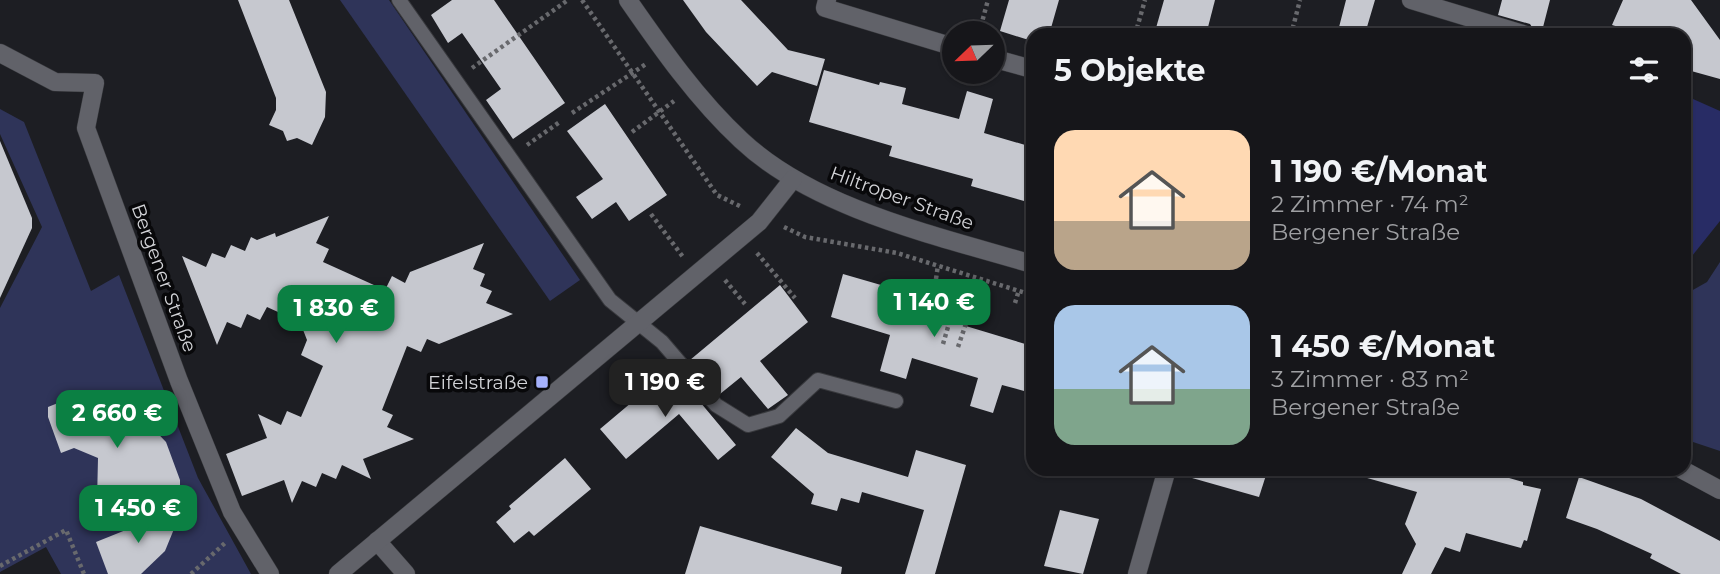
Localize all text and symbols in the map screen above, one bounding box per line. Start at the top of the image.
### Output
north arrow [942,21,1004,84]
map controls [942,21,1005,84]
icon: filters [1625,51,1663,89]
text: 5 Objekte [1054,52,1205,89]
text: 1 190 €/Monat [1271,153,1488,190]
icon: home [1110,158,1194,242]
street label: Hiltroper Straße [827,161,977,235]
text: 2 Zimmer · 74 m² [1271,190,1469,218]
street label: Bergener Straße [126,201,202,355]
text: Bergener Straße [1271,218,1460,246]
pin: 1 140 € [869,280,999,339]
pin: 1 830 € [271,286,401,345]
text: 1 140 € [893,288,975,316]
text: 1 830 € [293,294,379,322]
text: 1 450 €/Monat [1271,328,1495,365]
icon: home [1110,333,1194,417]
pin: 1 190 € [600,360,730,419]
text: 3 Zimmer · 83 m² [1271,365,1469,393]
text: 1 190 € [625,368,705,396]
place label: Eifelstraße [428,371,528,394]
marker: Eifelstraße [534,374,550,390]
pin: 2 660 € [52,391,182,450]
text: Bergener Straße [1271,393,1460,421]
text: 2 660 € [72,399,162,427]
pin: 1 450 € [73,486,203,545]
text: 1 450 € [95,494,181,522]

